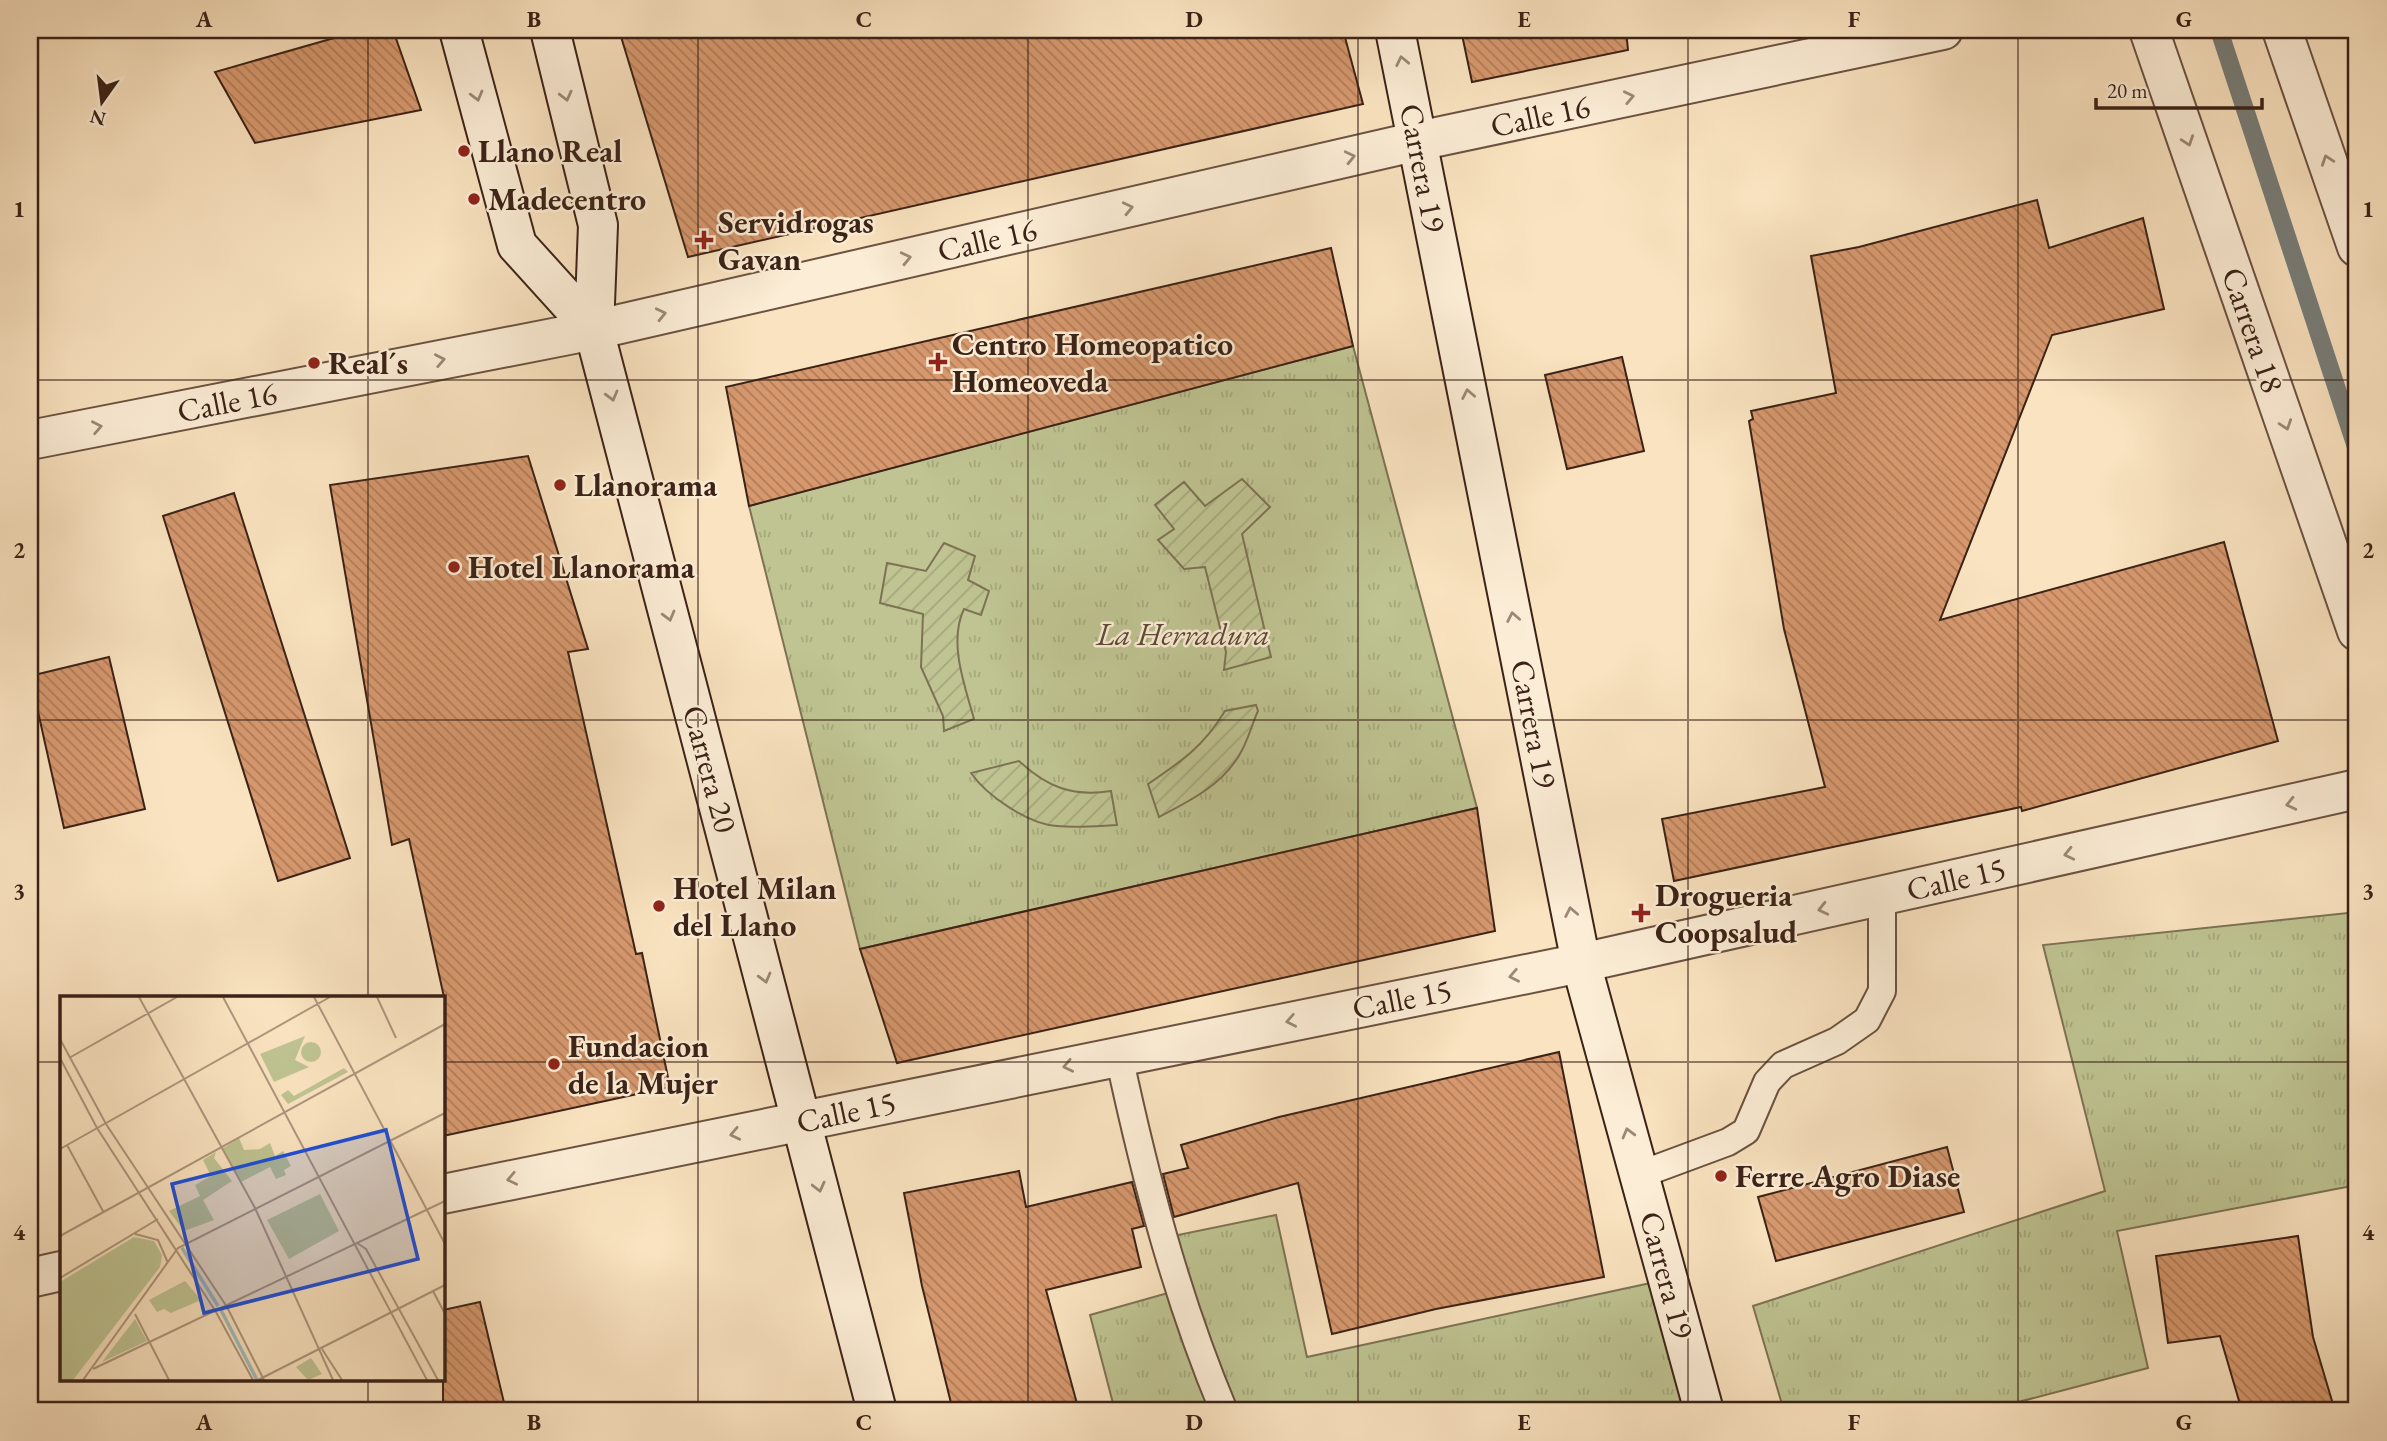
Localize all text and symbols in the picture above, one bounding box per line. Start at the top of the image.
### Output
text: A [195,4,213,34]
text: B [527,4,541,34]
text: C [856,4,872,34]
text: D [1185,4,1203,34]
text: E [1517,4,1531,34]
text: F [1848,4,1861,34]
text: G [2176,4,2192,34]
one-way arrow [1395,56,1410,68]
north arrow [66,66,136,136]
scale bar [2096,66,2263,110]
text: 20 m [2107,77,2148,104]
street label: Calle 16 [1487,85,1593,147]
one-way arrow [469,89,483,101]
one-way arrow [558,90,572,102]
one-way arrow [1623,91,1635,106]
street label: Carrera 19 [1390,100,1456,236]
text: N [87,104,108,132]
place label: Llano Real [478,130,622,172]
one-way arrow [2180,134,2194,146]
marker: Llano Real [456,143,472,159]
one-way arrow [1344,151,1356,165]
one-way arrow [2321,154,2335,166]
place label: Madecentro [488,178,646,220]
marker: Madecentro [466,191,482,207]
text: 1 [13,194,25,224]
text: 1 [2362,194,2374,224]
place label: Servidrogas Gavan [718,201,874,280]
one-way arrow [1122,201,1134,216]
street label: Calle 16 [933,208,1041,272]
marker: Servidrogas Gavan [696,232,712,248]
one-way arrow [900,252,912,266]
street label: Carrera 18 [2212,262,2294,398]
one-way arrow [655,308,667,323]
place label: Centro Homeopatico Homeoveda [952,323,1233,402]
place label: Real´s [328,342,408,384]
one-way arrow [434,354,446,369]
marker: Centro Homeopatico Homeoveda [930,354,946,370]
marker: Real´s [306,355,322,371]
street label: Calle 16 [174,372,280,432]
one-way arrow [1462,388,1477,400]
one-way arrow [603,389,618,401]
one-way arrow [2278,418,2292,431]
one-way arrow [91,421,103,436]
place label: Llanorama [574,464,718,506]
marker: Llanorama [552,477,568,493]
text: 2 [13,535,25,565]
text: 2 [2362,535,2374,565]
place label: Hotel Llanorama [468,546,696,588]
marker: Hotel Llanorama [446,559,462,575]
one-way arrow [661,609,676,621]
one-way arrow [1506,611,1521,623]
park label: La Herradura [1095,613,1270,655]
street label: Carrera 19 [1501,656,1567,792]
street label: Carrera 20 [673,701,747,837]
one-way arrow [2285,796,2297,811]
one-way arrow [2063,845,2075,860]
street label: Calle 15 [1902,847,2010,911]
place label: Hotel Milan del Llano [673,867,837,946]
place label: Drogueria Coopsalud [1655,874,1798,953]
text: 3 [13,876,25,906]
text: 3 [2362,876,2374,906]
marker: Hotel Milan del Llano [651,898,667,914]
one-way arrow [1817,900,1829,915]
marker: Drogueria Coopsalud [1633,905,1649,921]
one-way arrow [1565,906,1580,918]
one-way arrow [1508,968,1520,983]
street label: Calle 15 [1349,969,1455,1029]
one-way arrow [757,972,771,984]
inset map [60,996,444,1382]
one-way arrow [1285,1013,1297,1028]
place label: Fundacion de la Mujer [568,1025,719,1104]
marker: Fundacion de la Mujer [546,1056,562,1072]
one-way arrow [1062,1058,1074,1073]
street label: Calle 15 [793,1081,899,1143]
one-way arrow [729,1126,741,1141]
one-way arrow [1621,1127,1636,1139]
place label: Ferre Agro Diase [1735,1155,1960,1197]
marker: Ferre Agro Diase [1713,1168,1729,1184]
one-way arrow [506,1171,518,1186]
one-way arrow [811,1180,825,1192]
street label: Carrera 19 [1630,1207,1704,1343]
text: 4 [13,1217,26,1247]
text: 4 [2362,1217,2375,1247]
text: A [195,1407,213,1437]
text: B [527,1407,541,1437]
text: C [856,1407,872,1437]
text: D [1185,1407,1203,1437]
text: E [1517,1407,1531,1437]
text: F [1848,1407,1861,1437]
text: G [2176,1407,2192,1437]

